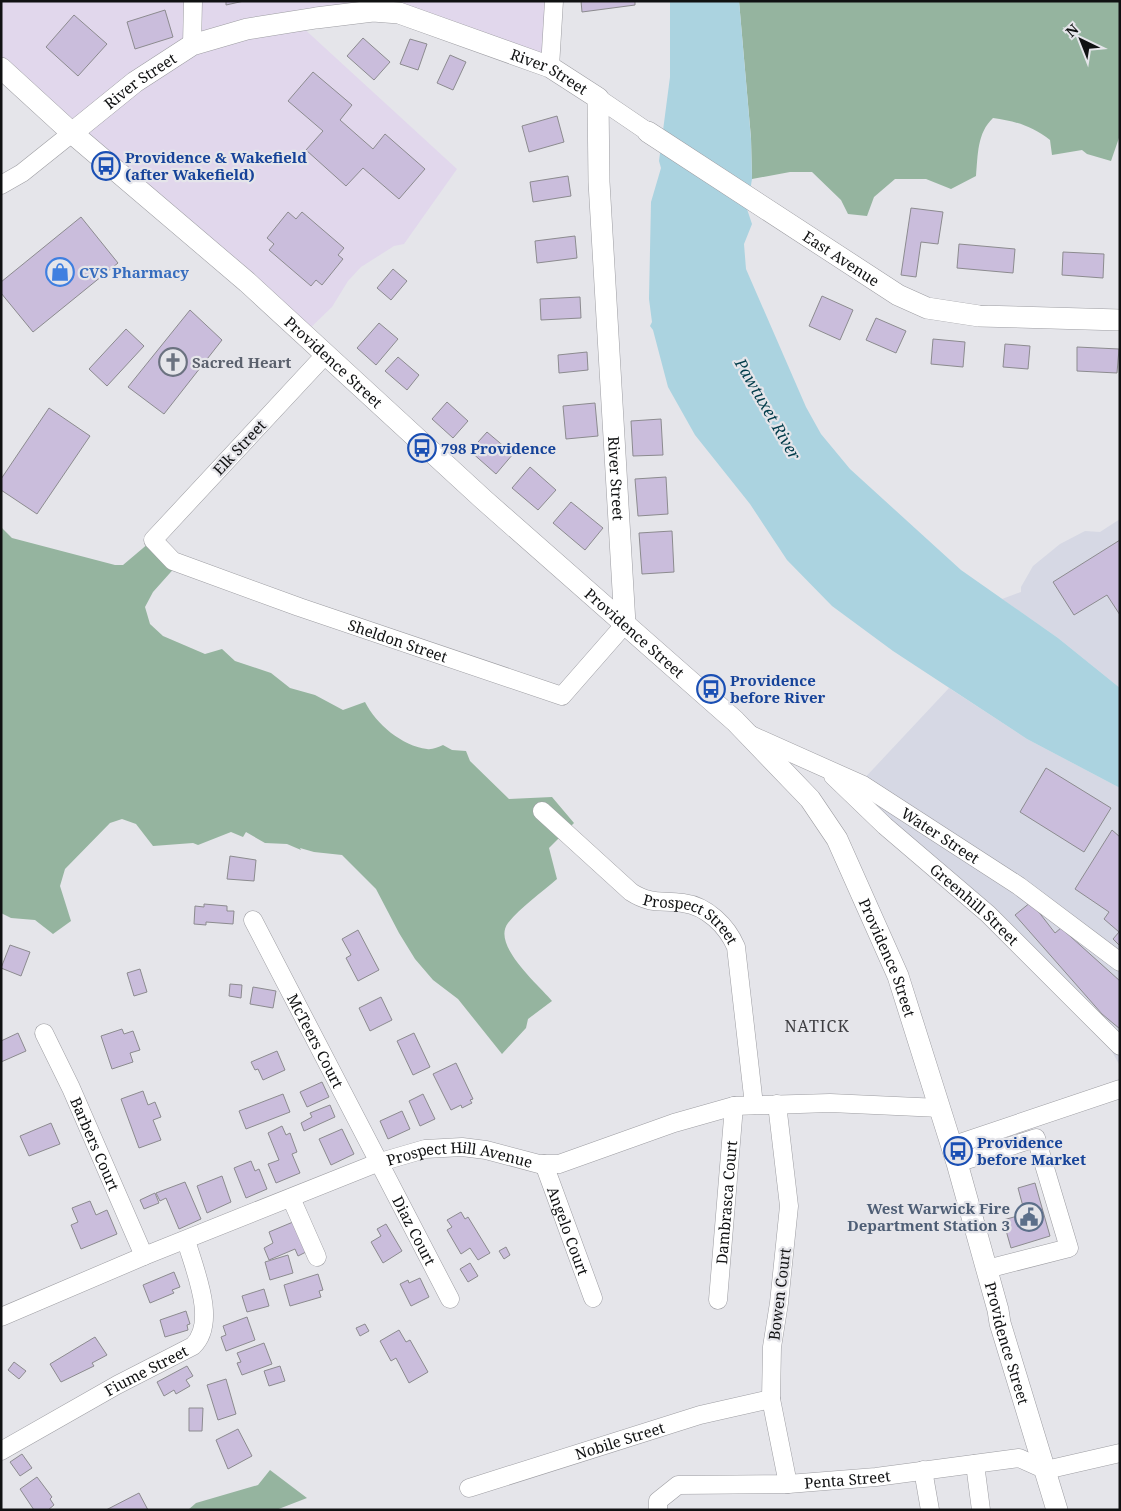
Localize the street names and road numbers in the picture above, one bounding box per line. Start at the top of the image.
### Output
street label: River Street [508,44,592,99]
street label: River Street [100,48,180,113]
street label: East Avenue [799,226,884,290]
street label: Providence Street [280,312,387,412]
street label: Elk Street [208,415,270,479]
street label: River Street [604,436,629,521]
street label: Providence Street [581,583,689,682]
street label: Sheldon Street [345,614,450,667]
street label: Water Street [898,803,983,868]
street label: Greenhill Street [926,859,1023,949]
street label: Prospect Street [641,889,743,948]
street label: Providence Street [855,895,920,1019]
street label: McTeers Court [283,990,348,1091]
street label: Barbers Court [66,1094,124,1194]
street label: Prospect Hill Avenue [384,1137,535,1172]
street label: Dambrasca Court [711,1140,741,1265]
street label: Angelo Court [543,1183,594,1278]
street label: Diaz Court [388,1192,441,1269]
street label: Bowen Court [763,1247,795,1341]
street label: Providence Street [981,1279,1034,1407]
street label: Fiume Street [101,1340,191,1400]
street label: Nobile Street [572,1417,667,1464]
street label: Penta Street [803,1465,891,1493]

